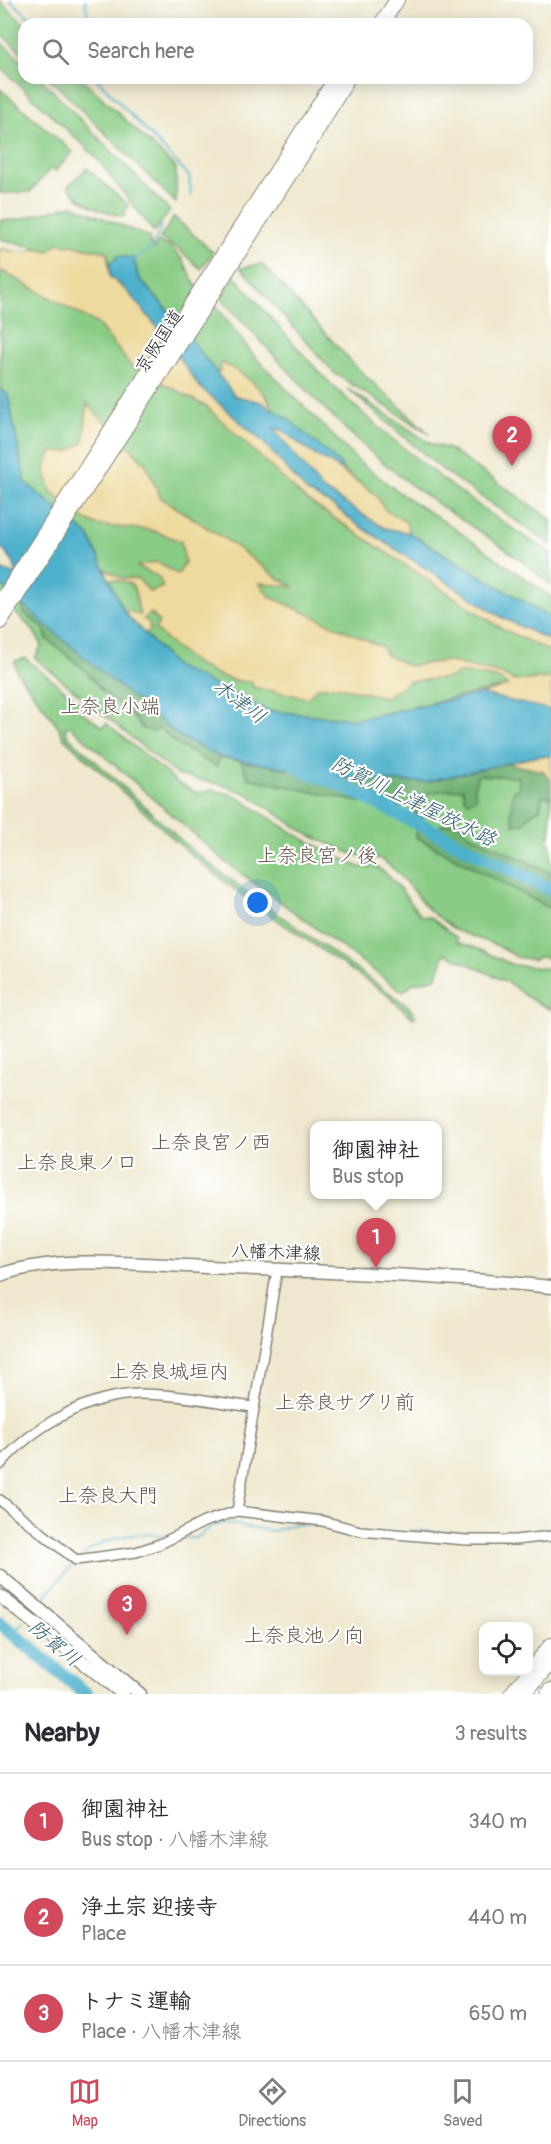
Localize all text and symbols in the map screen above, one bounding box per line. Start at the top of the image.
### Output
search box [18,18,533,84]
icon: search [39,35,72,68]
text: Search here [87,37,194,65]
street label: 京阪国道 [130,305,189,378]
pin: 2 [492,416,532,466]
water label: 木津川 [208,673,271,729]
district label: 上奈良小端 [60,694,160,719]
water label: 防賀川上津屋放水路 [327,751,501,853]
district label: 上奈良宮ノ後 [257,843,377,868]
your location [243,888,272,917]
popup [310,1121,442,1199]
district label: 上奈良宮ノ西 [151,1130,271,1155]
text: 御園神社 [332,1136,420,1164]
district label: 上奈良東ノ口 [17,1150,137,1175]
text: Bus stop [332,1164,404,1189]
pin: 1 [356,1218,395,1268]
street label: 八幡木津線 [231,1239,321,1266]
district label: 上奈良城垣内 [109,1359,229,1384]
district label: 上奈良サグリ前 [275,1390,415,1415]
district label: 上奈良大門 [58,1483,158,1508]
pin: 3 [108,1586,146,1635]
water label: 防賀川 [24,1615,86,1672]
map controls [479,1622,533,1676]
button: locate [479,1622,533,1676]
district label: 上奈良池ノ向 [244,1623,364,1648]
text: Nearby [24,1717,100,1749]
text: 3 results [455,1721,527,1746]
text: 御園神社 [81,1795,169,1823]
text: 1 [40,1809,47,1834]
text: 340 m [468,1809,527,1834]
text: Bus stop · 八幡木津線 [81,1827,268,1852]
text: 浄土宗 迎接寺 [81,1893,218,1921]
text: 2 [38,1905,49,1930]
text: 440 m [468,1905,527,1930]
text: Place [81,1921,126,1946]
text: トナミ運輸 [81,1987,191,2015]
text: 3 [38,2001,49,2026]
text: 650 m [469,2001,527,2026]
text: Place · 八幡木津線 [81,2019,241,2044]
tab: Map [68,2075,101,2131]
tab: Directions [238,2075,306,2131]
tab: Saved [443,2075,483,2131]

